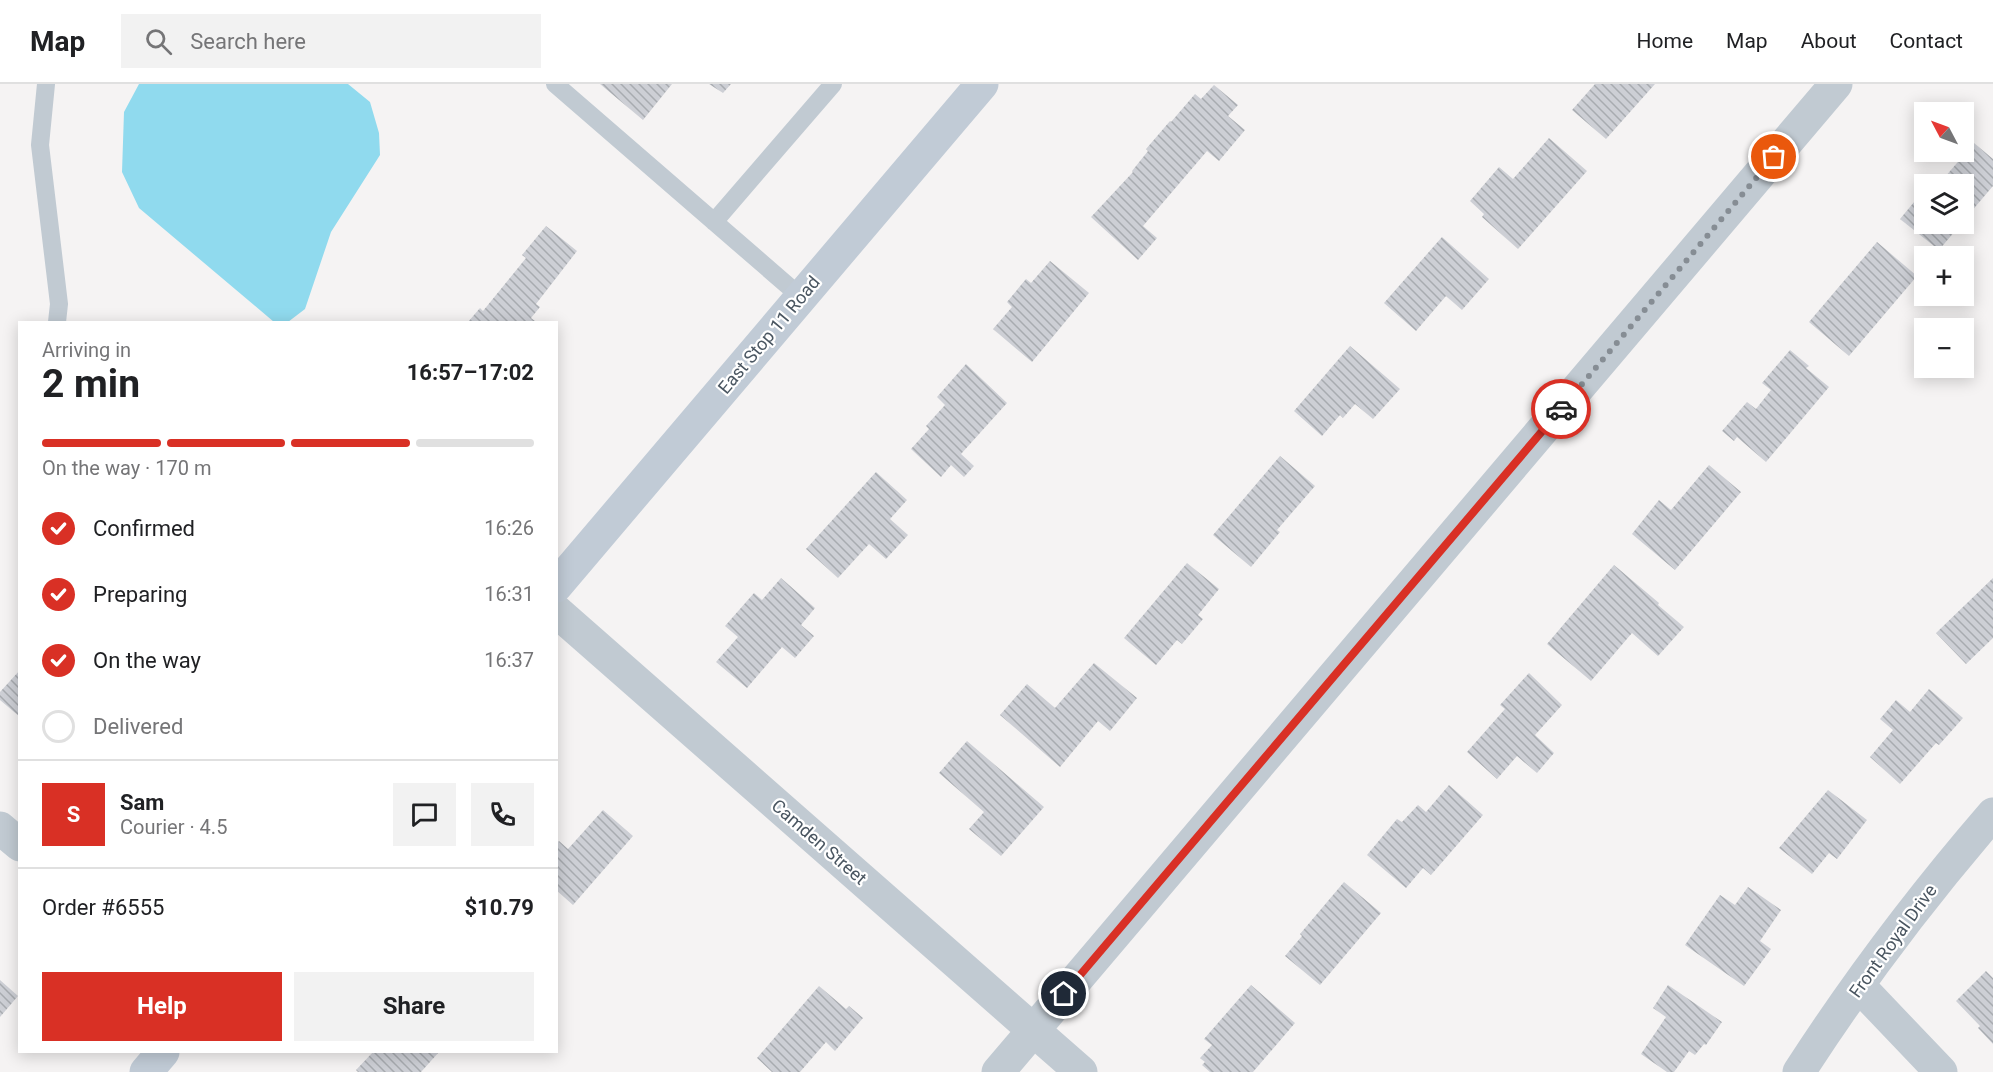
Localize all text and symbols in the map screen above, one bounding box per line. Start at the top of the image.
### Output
search box [121,14,541,68]
text: Map [30,25,85,58]
icon: search [142,25,175,58]
text: Search here [190,29,306,54]
text: Home [1637,29,1693,53]
text: Map [1726,29,1768,53]
text: About [1801,29,1857,53]
text: Contact [1890,29,1963,53]
north arrow [1914,102,1974,162]
map controls [1914,102,1974,378]
pin [1748,131,1799,182]
icon: bag [1757,140,1790,173]
button: layers [1914,174,1974,234]
button: + [1914,246,1974,306]
street label: East Stop 11 Road [713,272,824,398]
button: − [1914,318,1974,378]
text: Arriving in [42,338,131,362]
text: 16:57–17:02 [407,360,534,385]
text: 2 min [42,361,140,407]
courier [1531,379,1591,439]
icon: car [1545,393,1578,426]
text: On the way · 170 m [42,456,211,480]
icon: check [42,512,75,545]
text: Confirmed [93,516,195,541]
text: 16:26 [484,516,534,540]
icon: check [42,578,75,611]
text: Preparing [93,582,187,607]
text: 16:31 [484,582,534,606]
icon: check [42,644,75,677]
text: On the way [93,648,201,673]
text: 16:37 [484,648,534,672]
text: Delivered [93,714,183,739]
button: chat [393,783,456,846]
button: phone [471,783,534,846]
text: Sam [120,790,164,815]
street label: Camden Street [768,795,871,889]
text: S [67,802,80,827]
text: Courier · 4.5 [120,815,227,839]
street label: Front Royal Drive [1844,880,1941,1001]
text: Order #6555 [42,895,164,920]
text: $10.79 [465,895,534,920]
pin [1038,968,1089,1019]
button: Help [42,972,282,1041]
button: Share [294,972,534,1041]
icon: home [1047,977,1080,1010]

